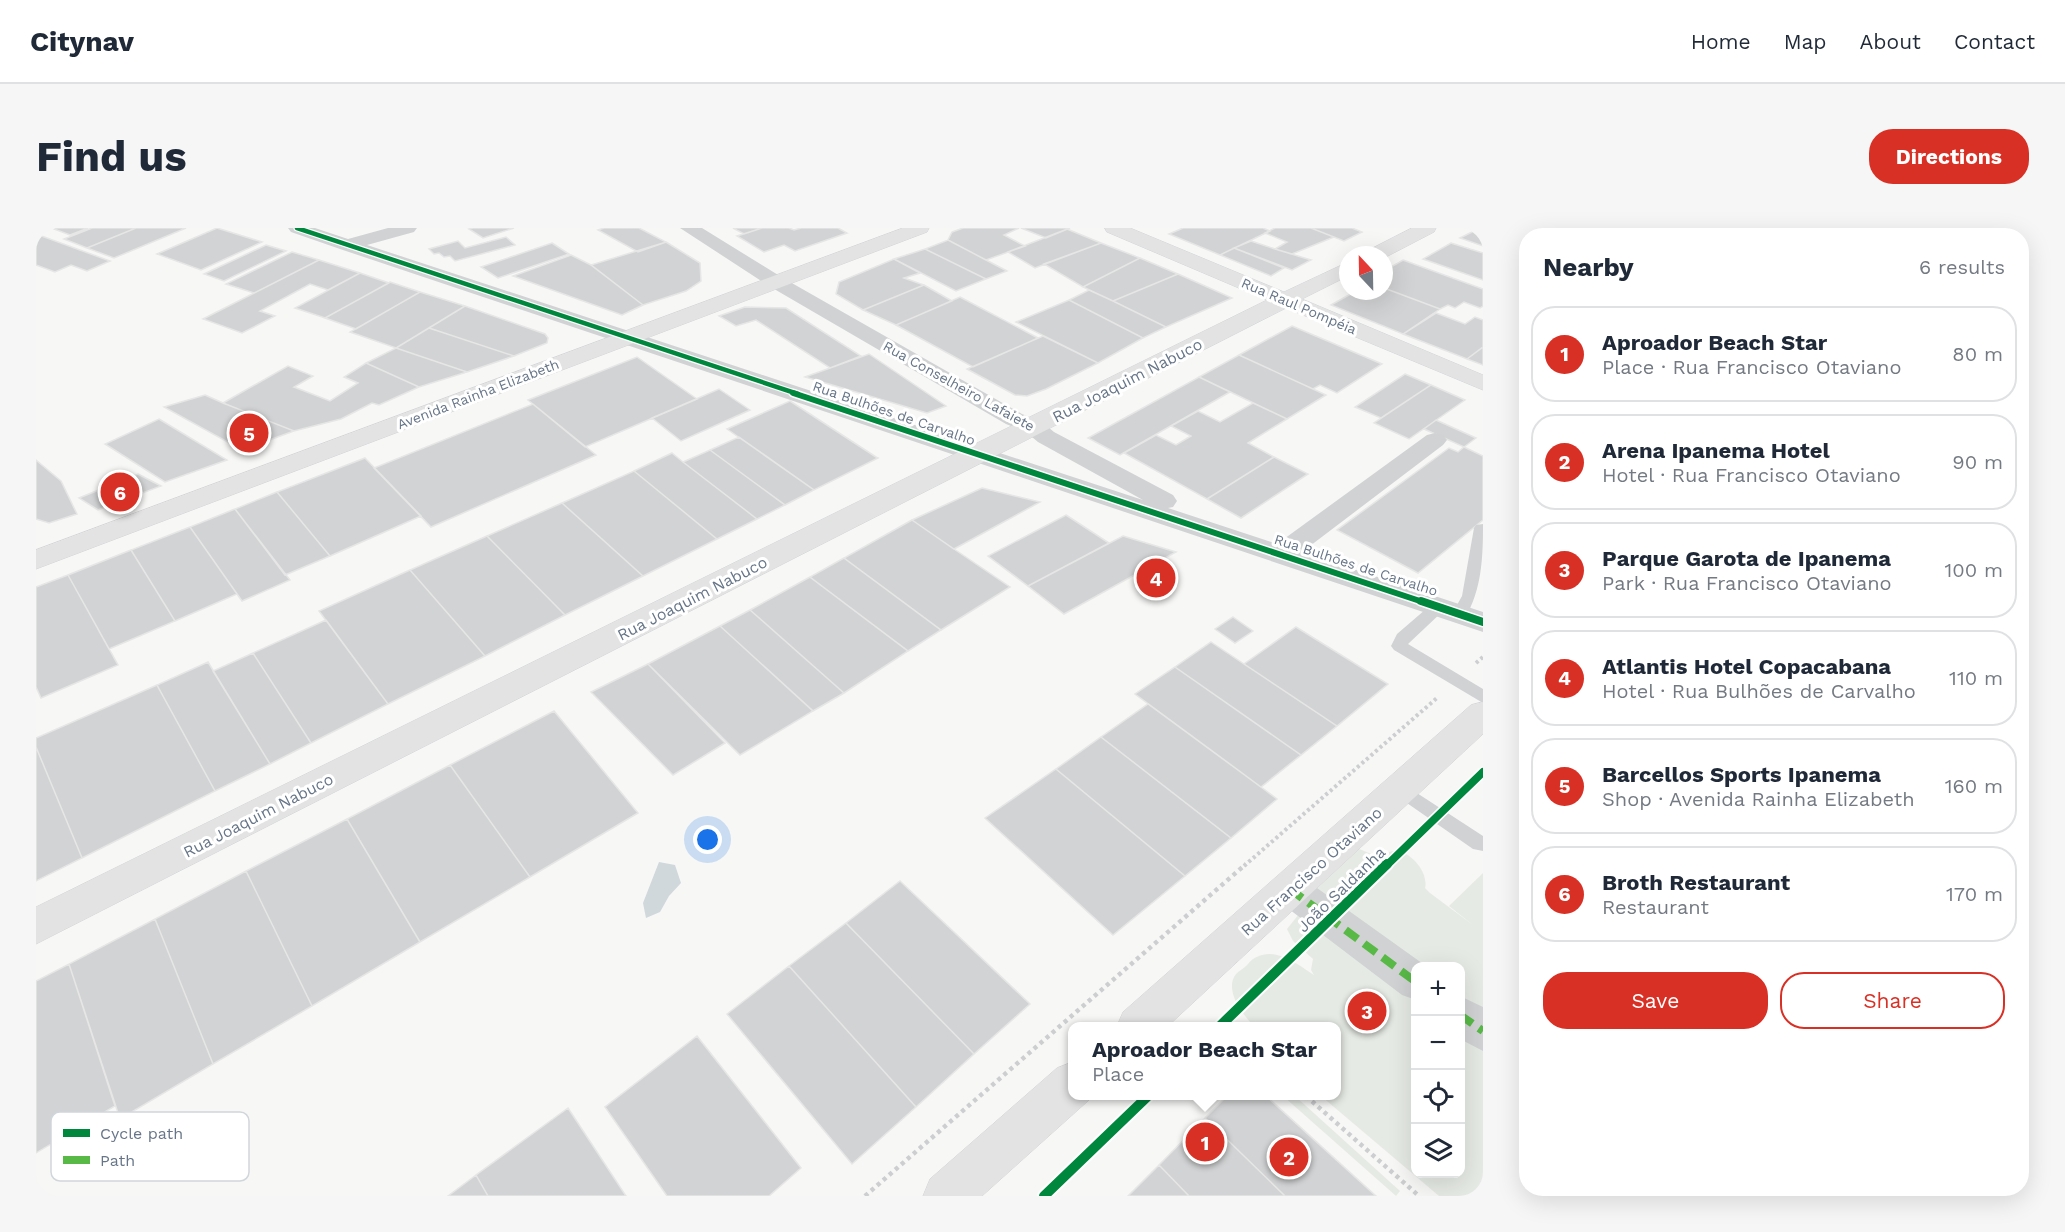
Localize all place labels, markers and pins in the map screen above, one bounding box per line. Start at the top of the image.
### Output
pin: 5 [230,410,268,456]
pin: 6 [100,470,140,514]
pin: 4 [1136,556,1176,600]
pin: 3 [1348,988,1386,1034]
pin: 1 [1186,1120,1224,1164]
pin: 2 [1270,1134,1308,1180]

